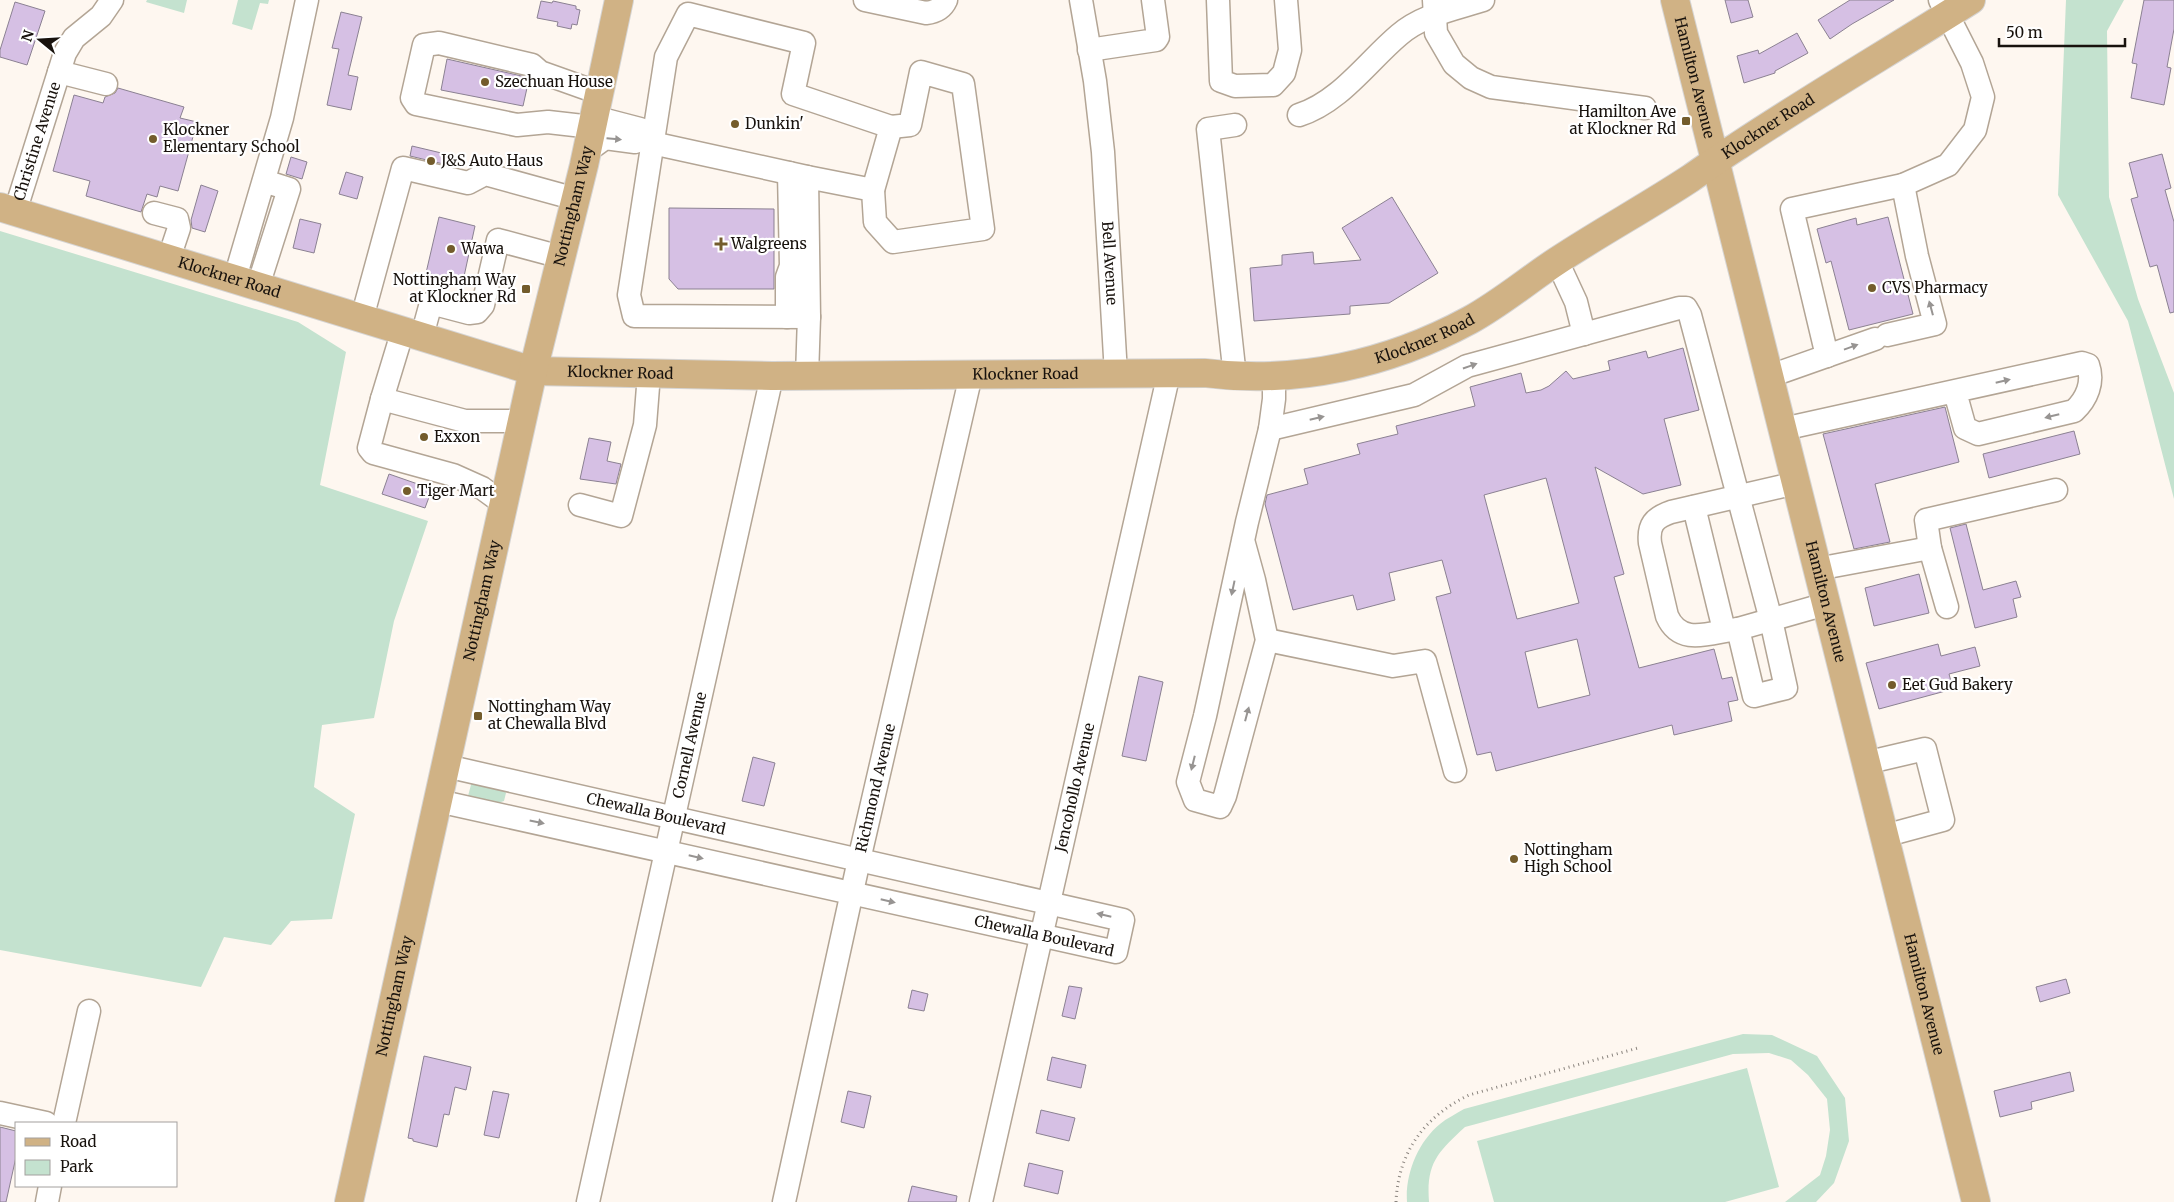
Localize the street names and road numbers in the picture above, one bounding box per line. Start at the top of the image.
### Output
street label: Hamilton Avenue [1671,15,1719,140]
street label: Christine Avenue [9,79,64,203]
street label: Klockner Road [1718,89,1818,163]
street label: Nottingham Way [549,144,597,268]
street label: Bell Avenue [1098,221,1122,306]
street label: Klockner Road [176,252,283,302]
street label: Klockner Road [1372,309,1478,368]
street label: Klockner Road [567,362,674,383]
street label: Klockner Road [972,364,1078,384]
street label: Nottingham Way [459,538,504,663]
street label: Hamilton Avenue [1802,539,1850,664]
street label: Cornell Avenue [668,690,710,800]
street label: Jencohollo Avenue [1050,721,1098,855]
street label: Richmond Avenue [851,722,899,854]
street label: Chewalla Boulevard [585,788,728,839]
street label: Chewalla Boulevard [973,911,1116,960]
street label: Hamilton Avenue [1900,931,1949,1057]
street label: Nottingham Way [372,934,417,1058]

